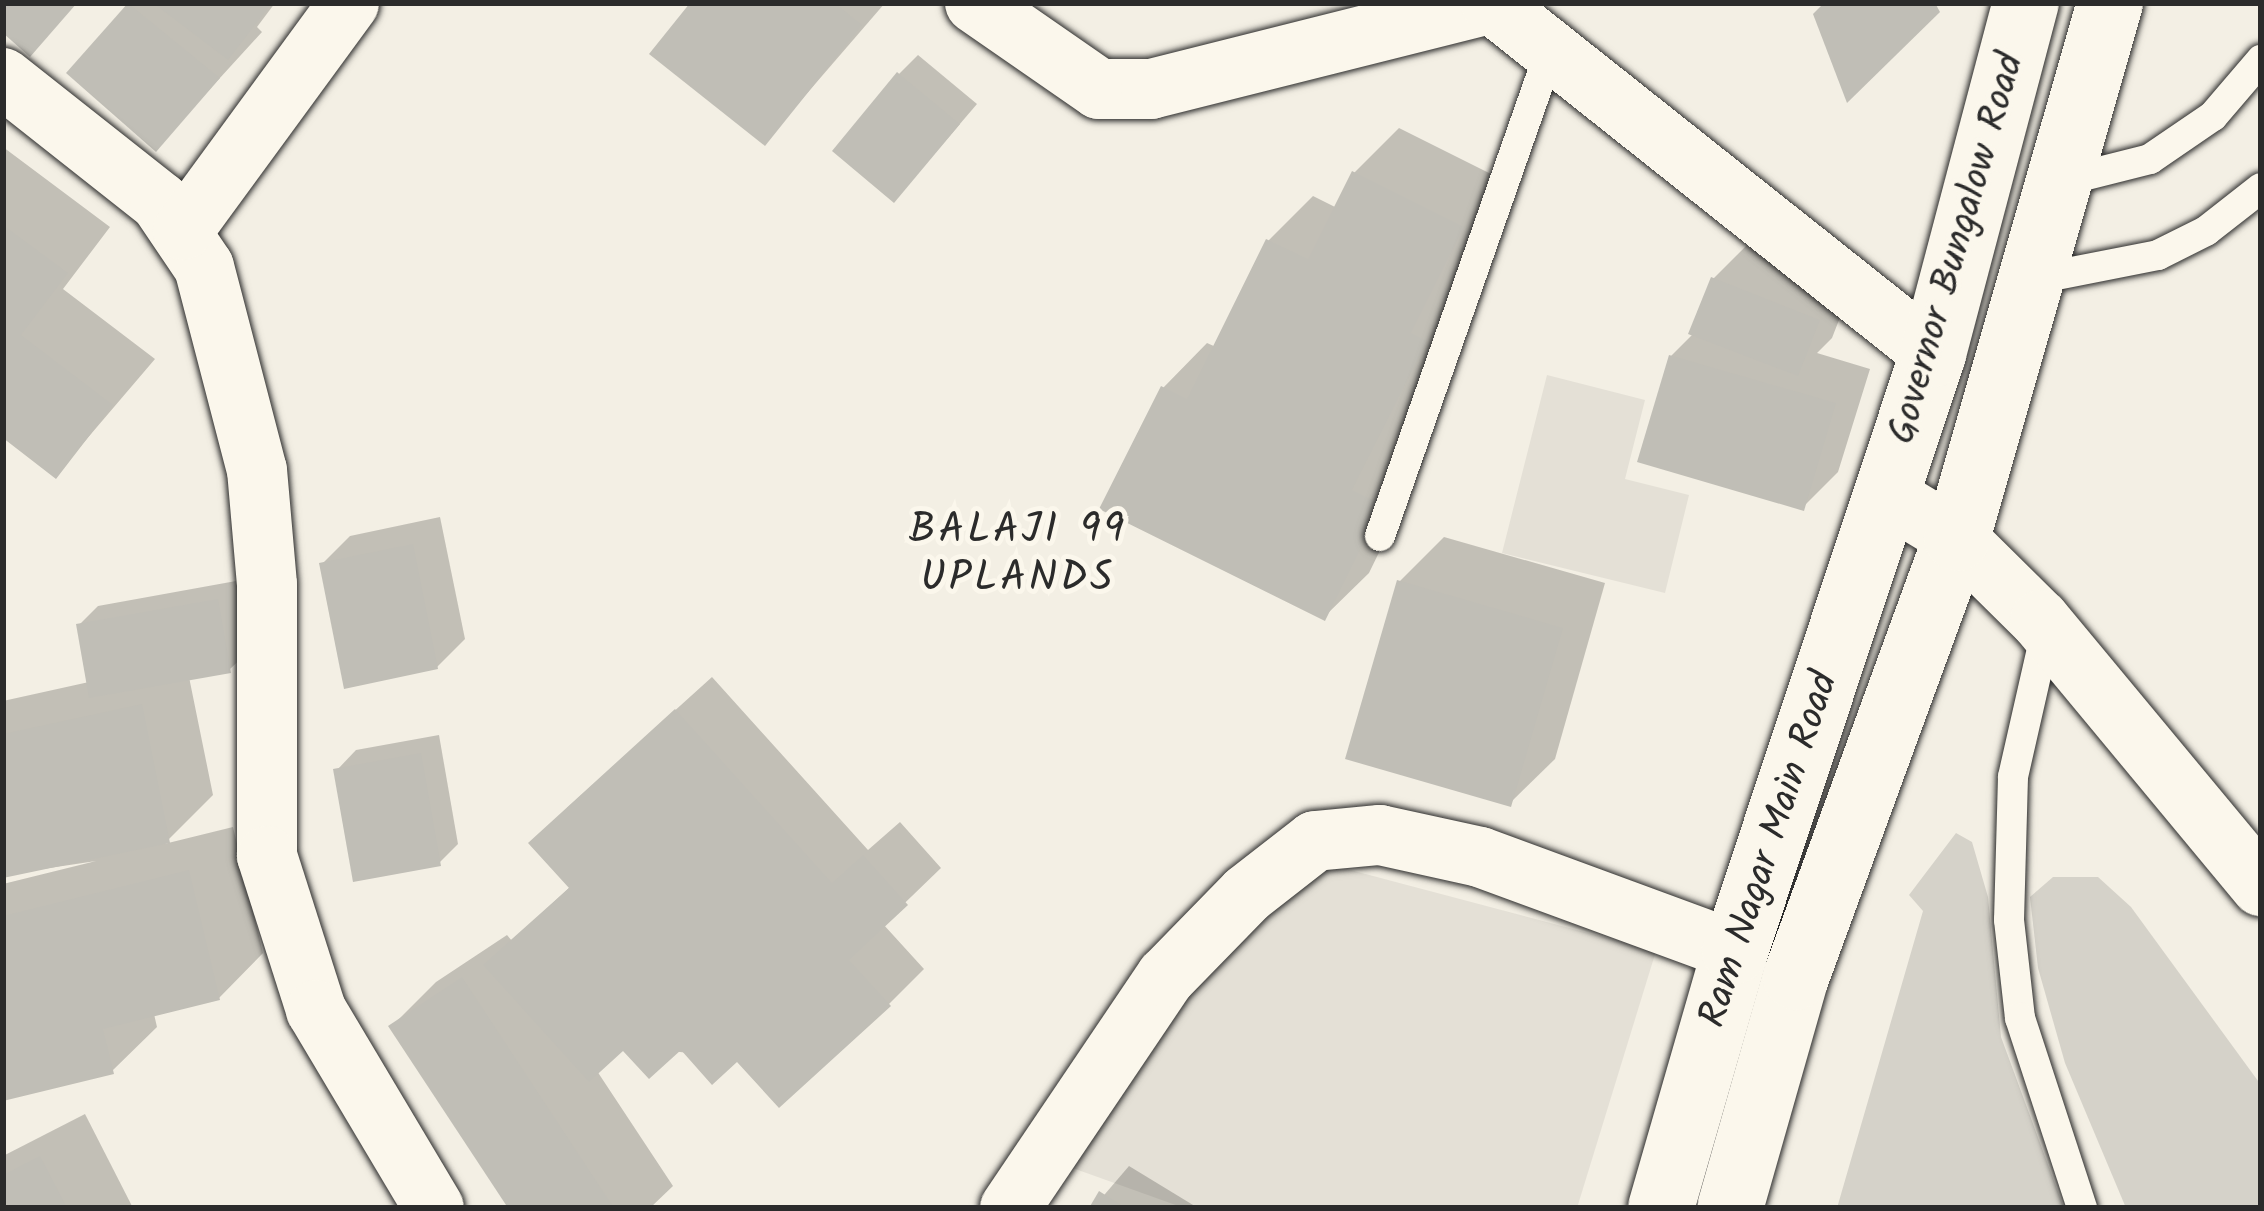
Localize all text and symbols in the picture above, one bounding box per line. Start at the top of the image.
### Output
street label: Governor Bungalow Road [1880,48,2036,450]
district label: BALAJI 99 UPLANDS [909,506,1127,604]
street label: Ram Nagar Main Road [1690,666,1850,1034]

